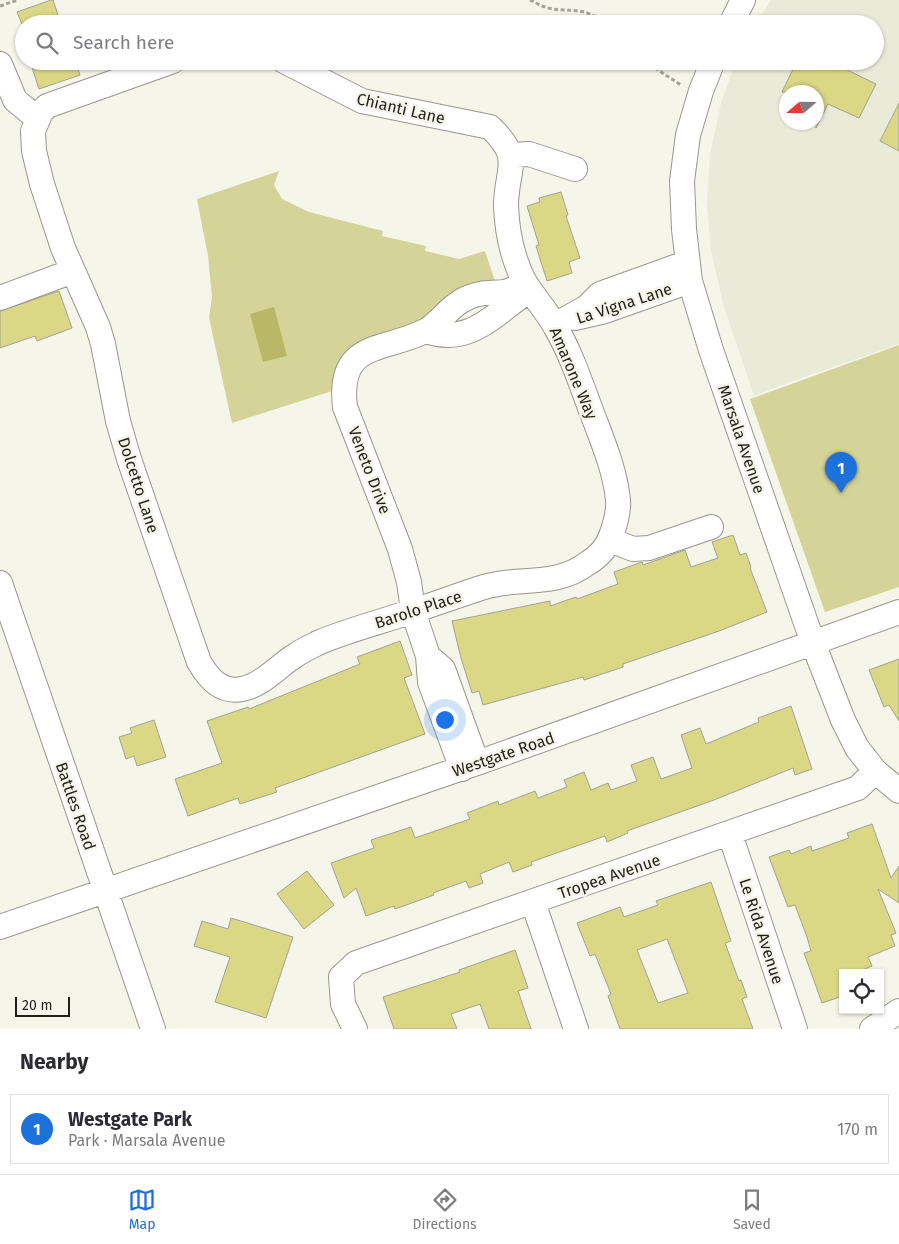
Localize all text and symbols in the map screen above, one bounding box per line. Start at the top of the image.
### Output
search box [15,15,884,70]
icon: search [33,29,61,57]
text: Search here [73,31,174,54]
north arrow [779,85,824,130]
street label: Chianti Lane [355,89,447,128]
street label: La Vigna Lane [574,279,674,328]
street label: Amarone Way [546,324,601,422]
street label: Marsala Avenue [714,382,769,496]
street label: Veneto Drive [344,424,395,517]
street label: Dolcetto Lane [114,435,163,536]
pin: 1 [825,452,857,493]
street label: Barolo Place [372,587,464,632]
your location [432,707,458,733]
street label: Westgate Road [450,728,557,781]
street label: Battles Road [52,760,99,853]
street label: Tropea Avenue [556,850,663,903]
street label: Le Rida Avenue [735,876,788,987]
map controls [839,969,884,1014]
button: locate [839,969,884,1014]
scale bar [15,994,70,1017]
text: 20 m [22,997,52,1014]
text: Nearby [20,1049,88,1075]
text: Westgate Park [68,1108,192,1131]
text: 1 [33,1120,41,1139]
text: 170 m [837,1120,878,1139]
text: Park · Marsala Avenue [68,1131,225,1150]
tab: Map [128,1186,156,1233]
tab: Directions [412,1186,477,1233]
tab: Saved [733,1186,771,1233]

